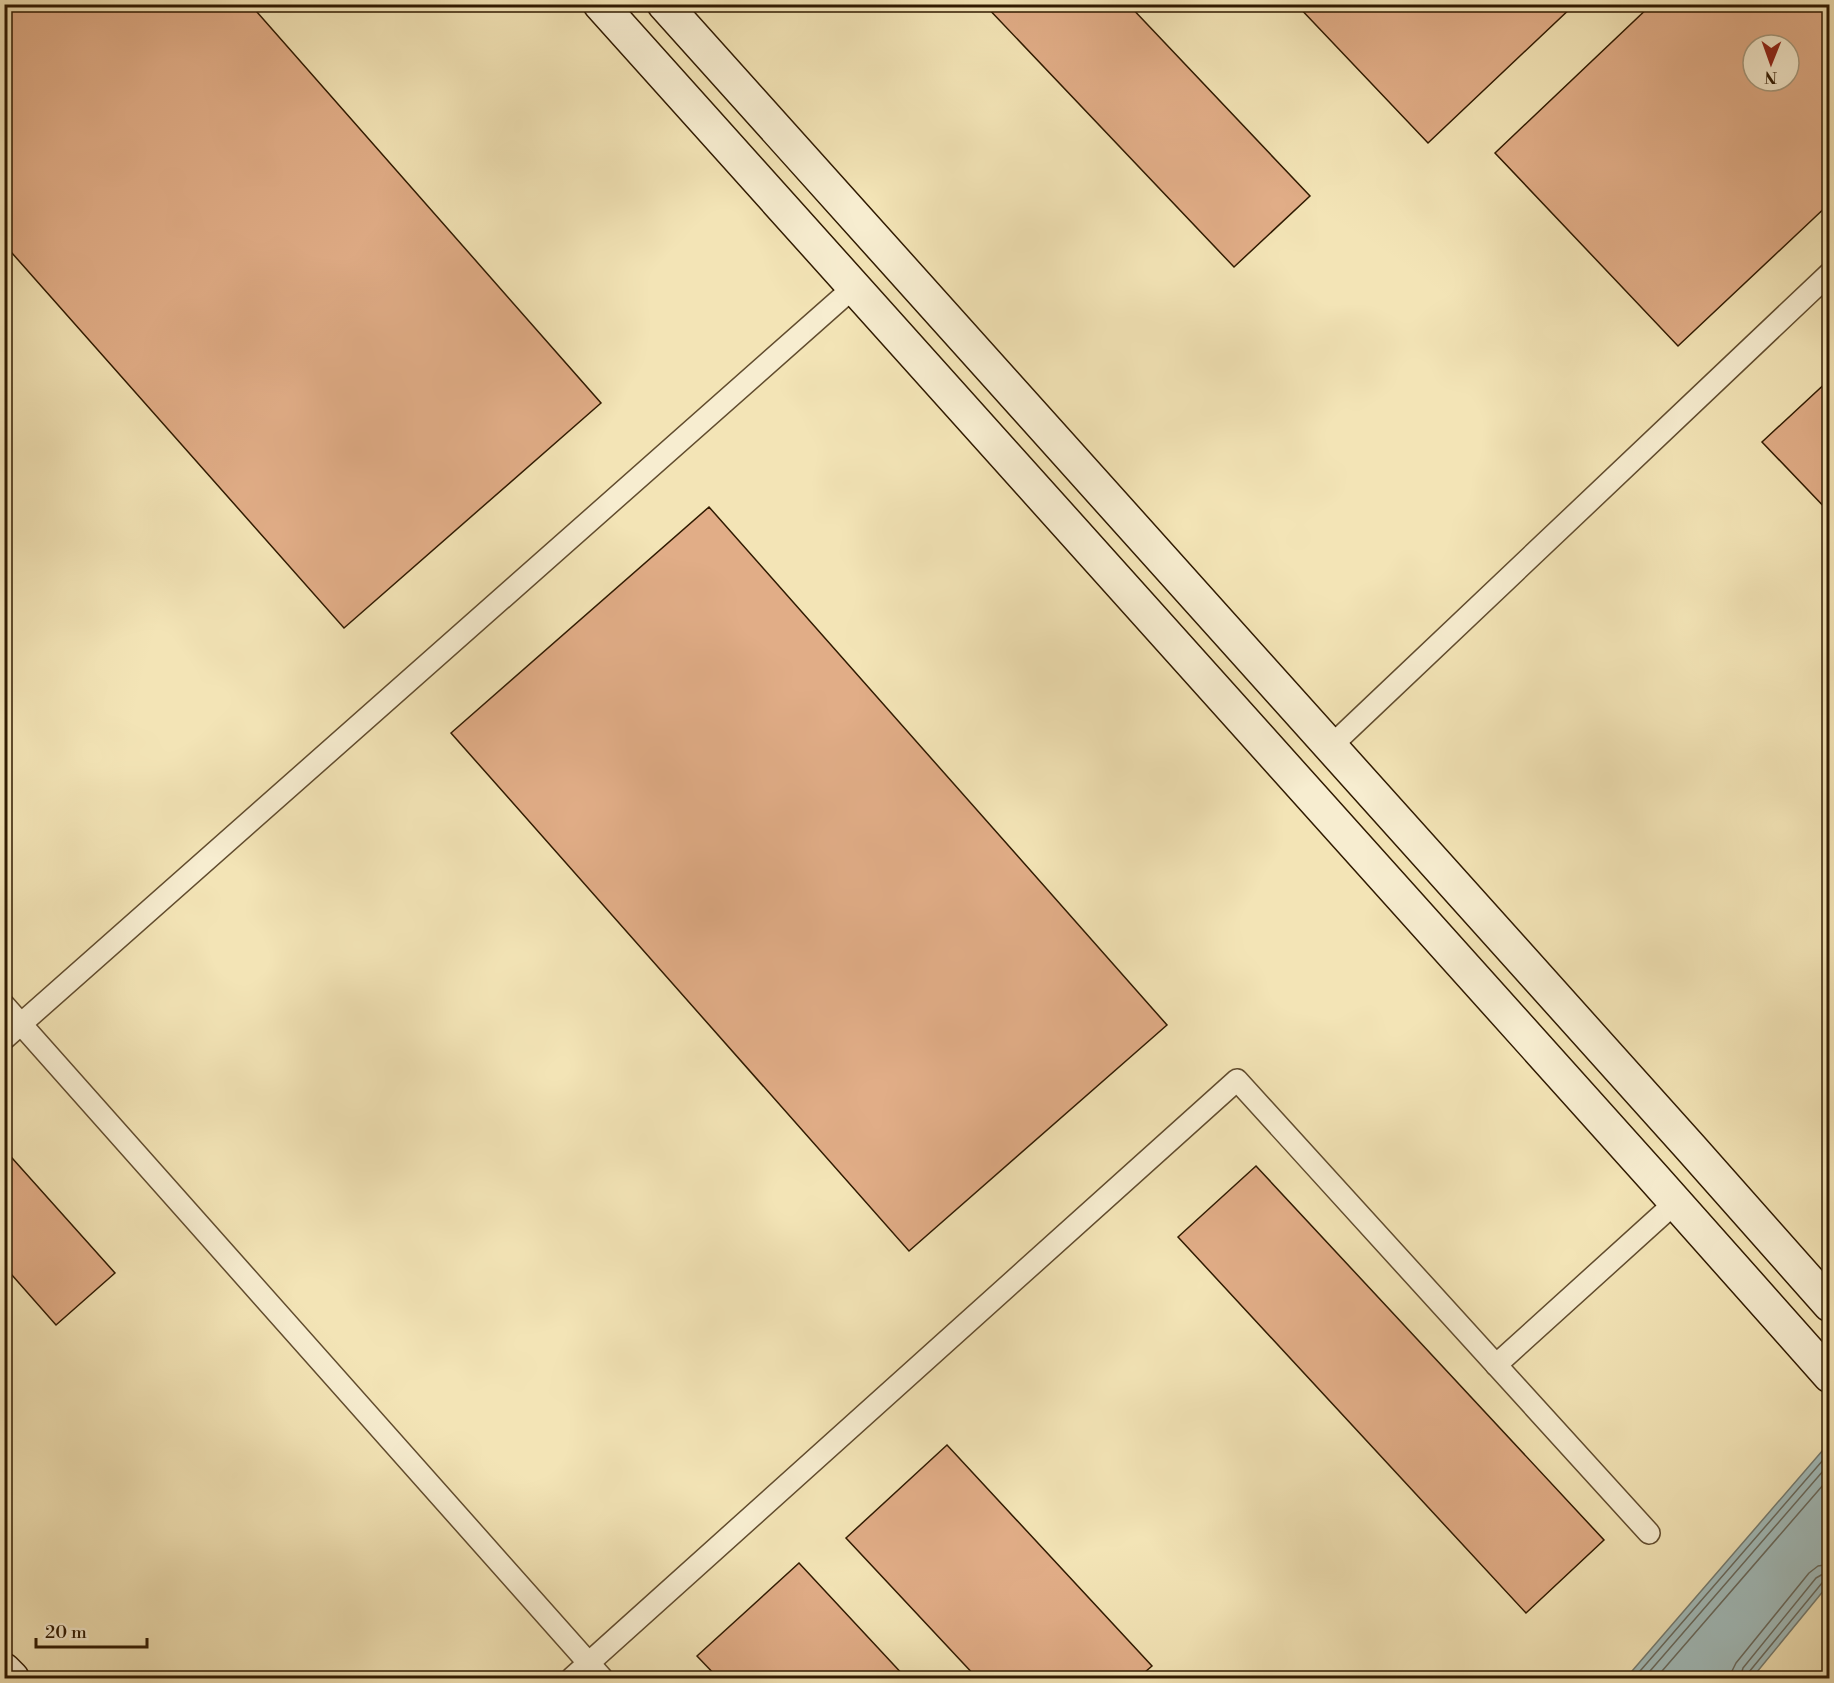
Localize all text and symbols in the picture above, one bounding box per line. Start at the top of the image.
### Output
north arrow [1741,33,1801,93]
text: N [1764,67,1777,87]
scale bar [36,1611,147,1649]
text: 20 m [45,1621,87,1644]

